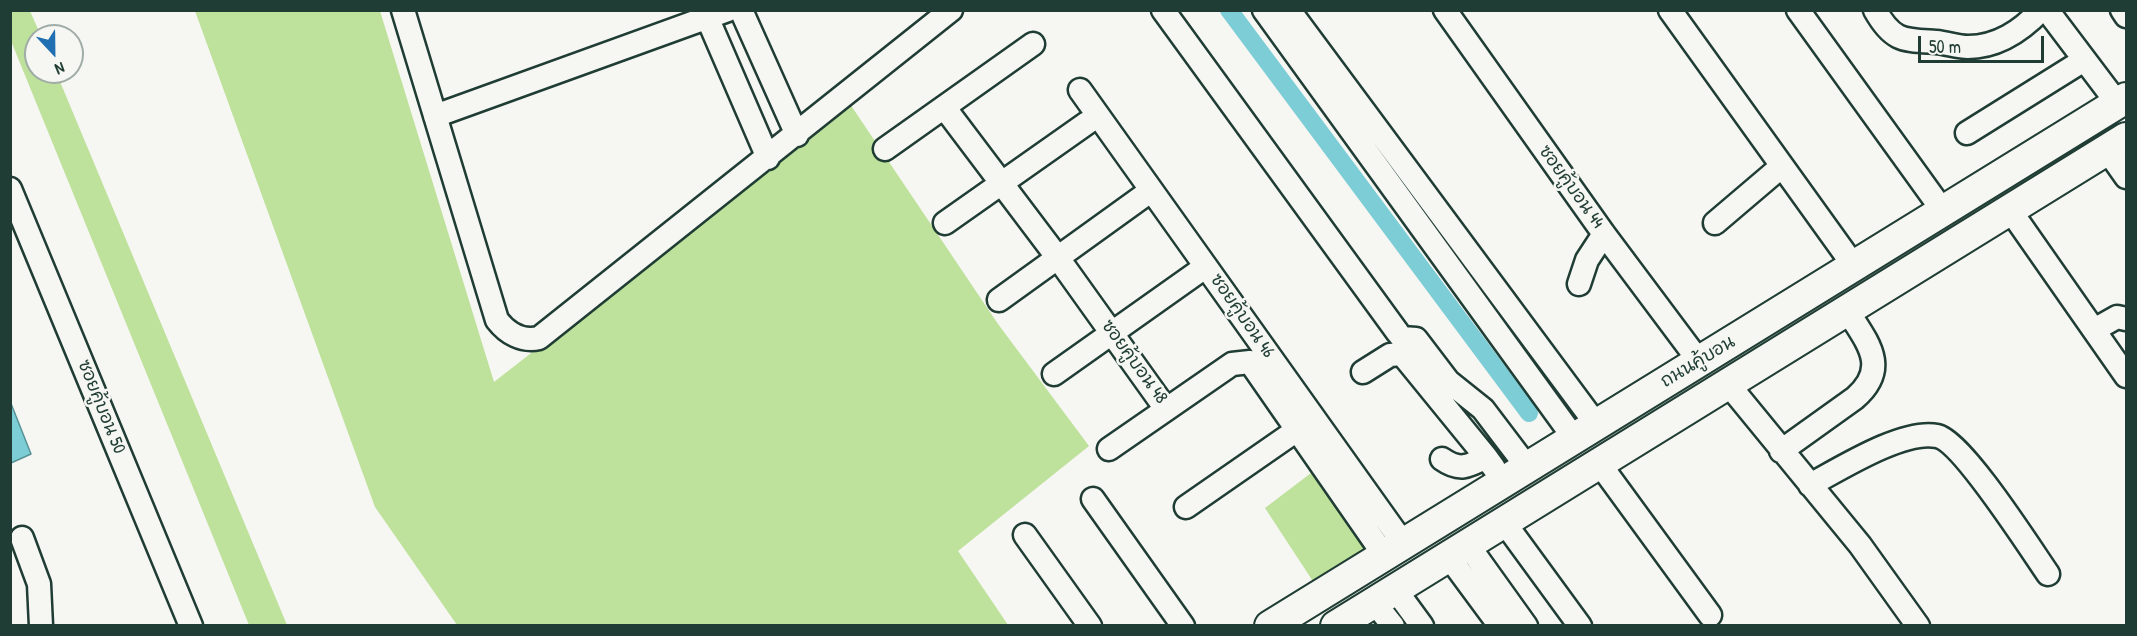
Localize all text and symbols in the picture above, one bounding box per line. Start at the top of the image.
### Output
north arrow [24,24,84,84]
scale bar [1921,24,2047,62]
text: 50 m [1929,34,1961,59]
text: N [52,57,68,81]
street label: ซอยคู้บอน 44 [1534,141,1608,233]
street label: ซอยคู้บอน 46 [1205,270,1279,362]
street label: ซอยคู้บอน 48 [1096,316,1172,408]
street label: ถนนคู้บอน [1657,331,1739,393]
street label: ซอยคู้บอน 50 [72,357,130,457]

